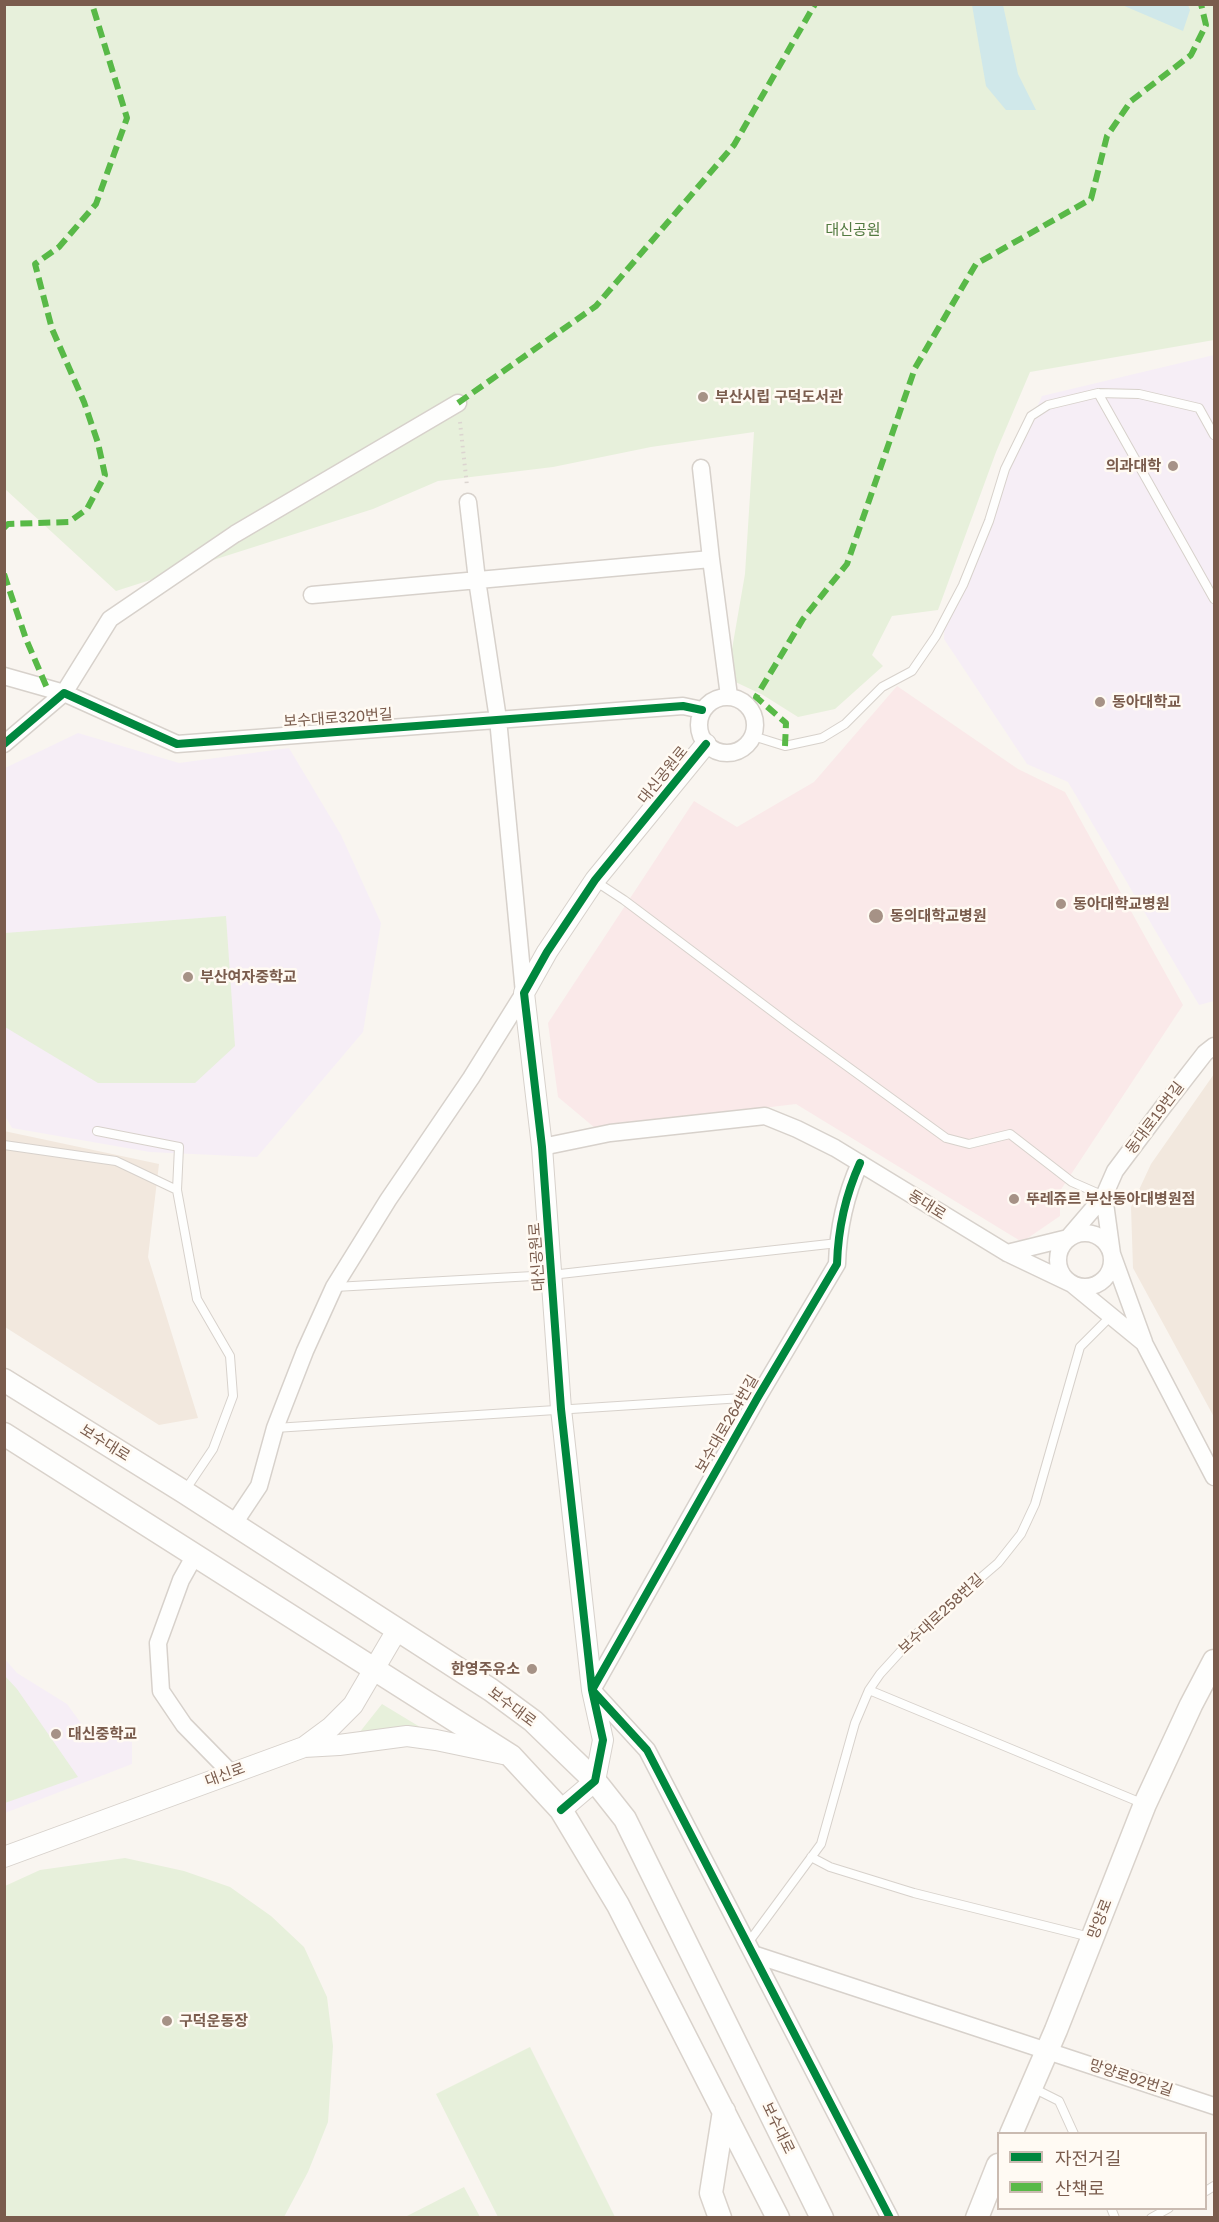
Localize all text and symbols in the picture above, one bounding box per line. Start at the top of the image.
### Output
park label: 대신공원 [825,221,881,239]
place label: 부산시립 구덕도서관 [715,388,843,406]
marker: 부산시립 구덕도서관 [696,390,710,404]
place label: 의과대학 [1106,457,1161,475]
marker: 의과대학 [1166,459,1180,473]
place label: 동아대학교 [1112,693,1181,711]
marker: 동아대학교 [1093,695,1107,709]
street label: 보수대로320번길 [283,705,393,731]
street label: 대신공원로 [634,743,692,807]
place label: 동아대학교병원 [1073,895,1170,913]
marker: 동아대학교병원 [1054,897,1068,911]
marker: 동의대학교병원 [867,907,885,925]
place label: 동의대학교병원 [890,907,987,925]
place label: 부산여자중학교 [200,968,297,986]
marker: 부산여자중학교 [181,970,195,984]
street label: 동대로19번길 [1122,1079,1188,1157]
street label: 동대로 [905,1186,949,1224]
place label: 뚜레쥬르 부산동아대병원점 [1026,1190,1195,1208]
marker: 뚜레쥬르 부산동아대병원점 [1007,1192,1021,1206]
street label: 대신공원로 [526,1222,548,1292]
street label: 보수대로264번길 [692,1372,762,1476]
street label: 보수대로 [77,1421,133,1465]
street label: 보수대로258번길 [895,1570,987,1658]
place label: 한영주유소 [451,1660,520,1678]
marker: 한영주유소 [525,1662,539,1676]
street label: 보수대로 [485,1683,539,1731]
place label: 대신중학교 [68,1725,137,1743]
marker: 대신중학교 [49,1727,63,1741]
street label: 대신로 [202,1759,248,1791]
street label: 망양로 [1084,1896,1116,1942]
place label: 구덕운동장 [179,2012,248,2030]
marker: 구덕운동장 [160,2014,174,2028]
street label: 망양로92번길 [1087,2056,1175,2100]
street label: 보수대로 [758,2099,798,2157]
legend [997,2132,1207,2210]
text: 자전거길 [1055,2147,1121,2169]
text: 산책로 [1055,2177,1105,2199]

